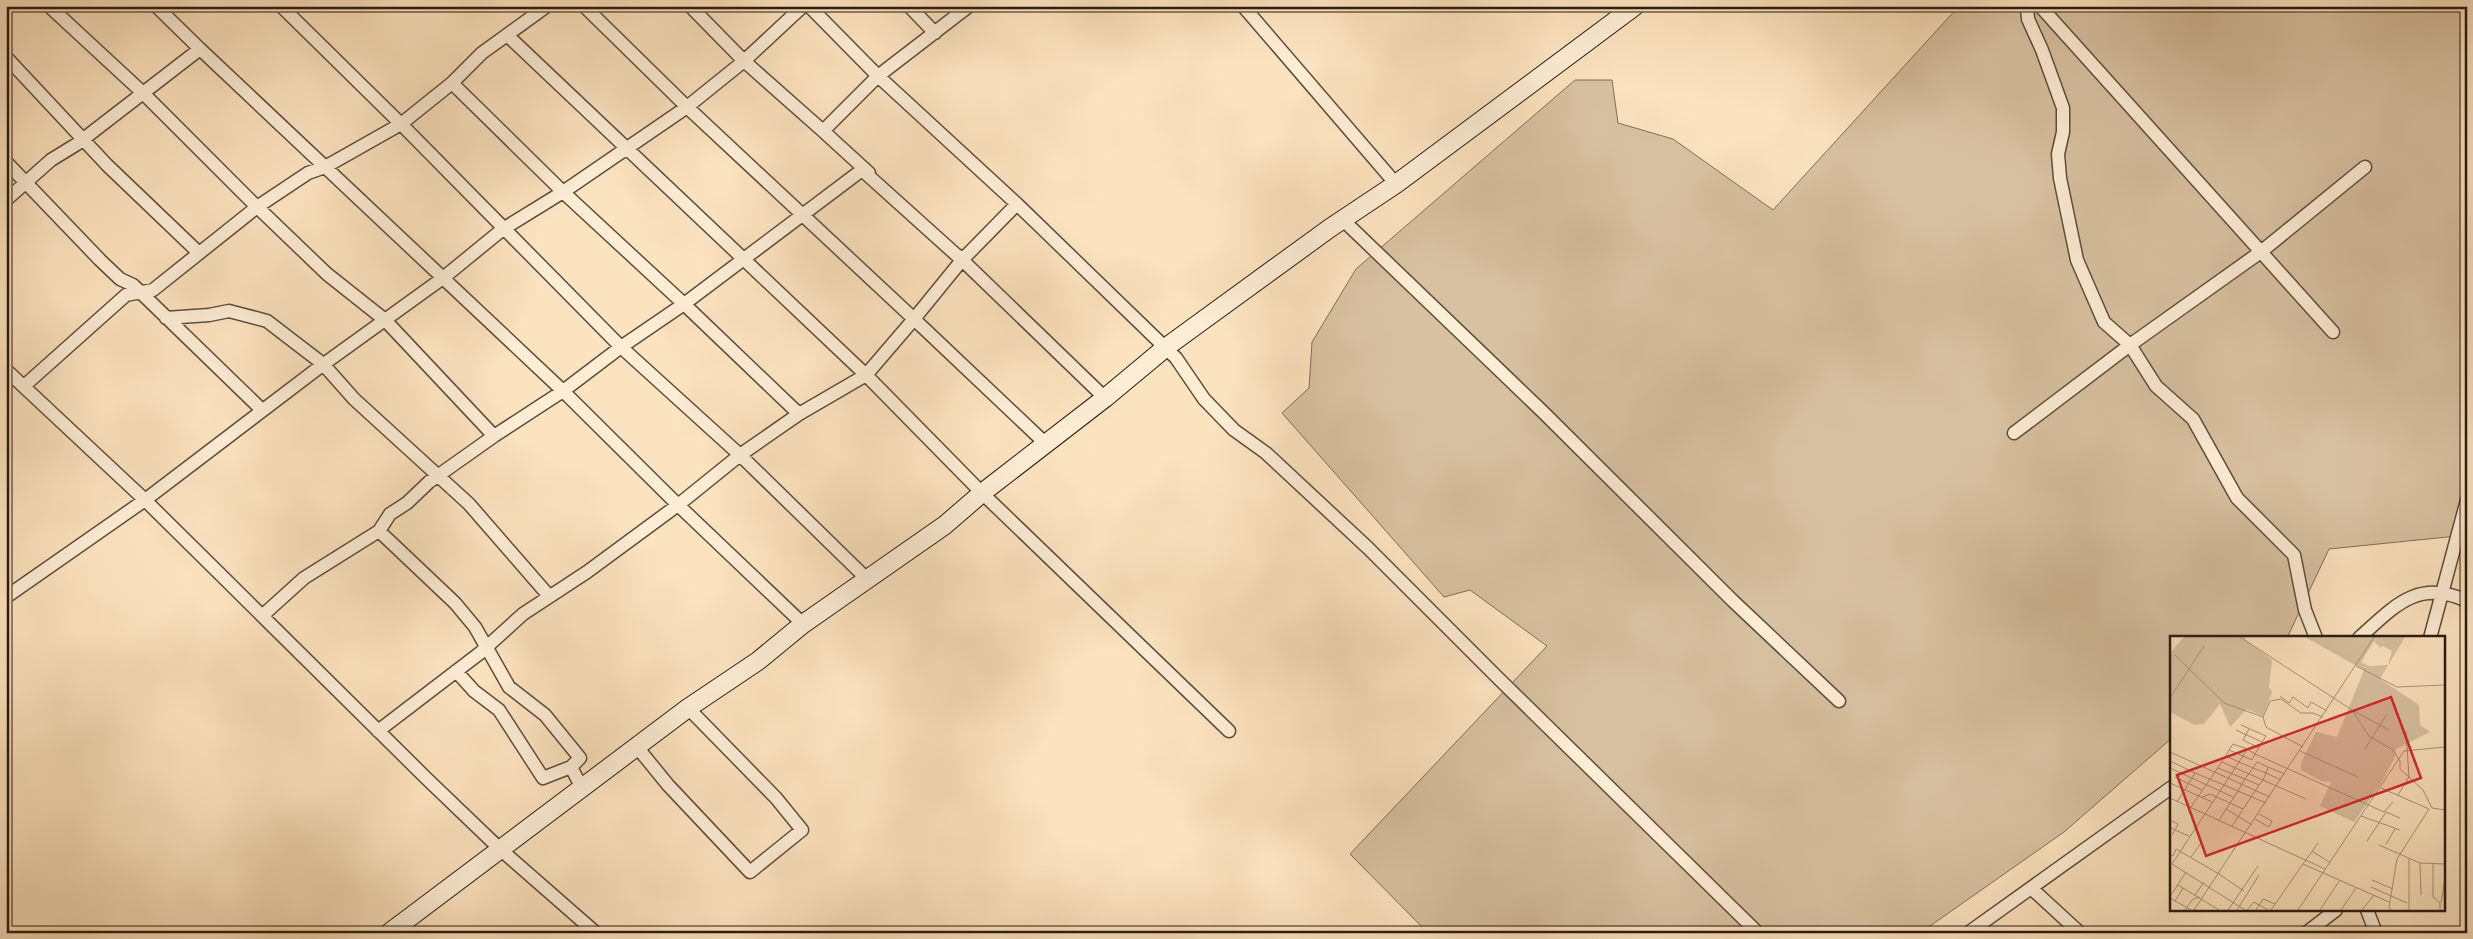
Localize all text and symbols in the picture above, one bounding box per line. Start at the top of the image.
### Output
inset map [2170,636,2446,912]

